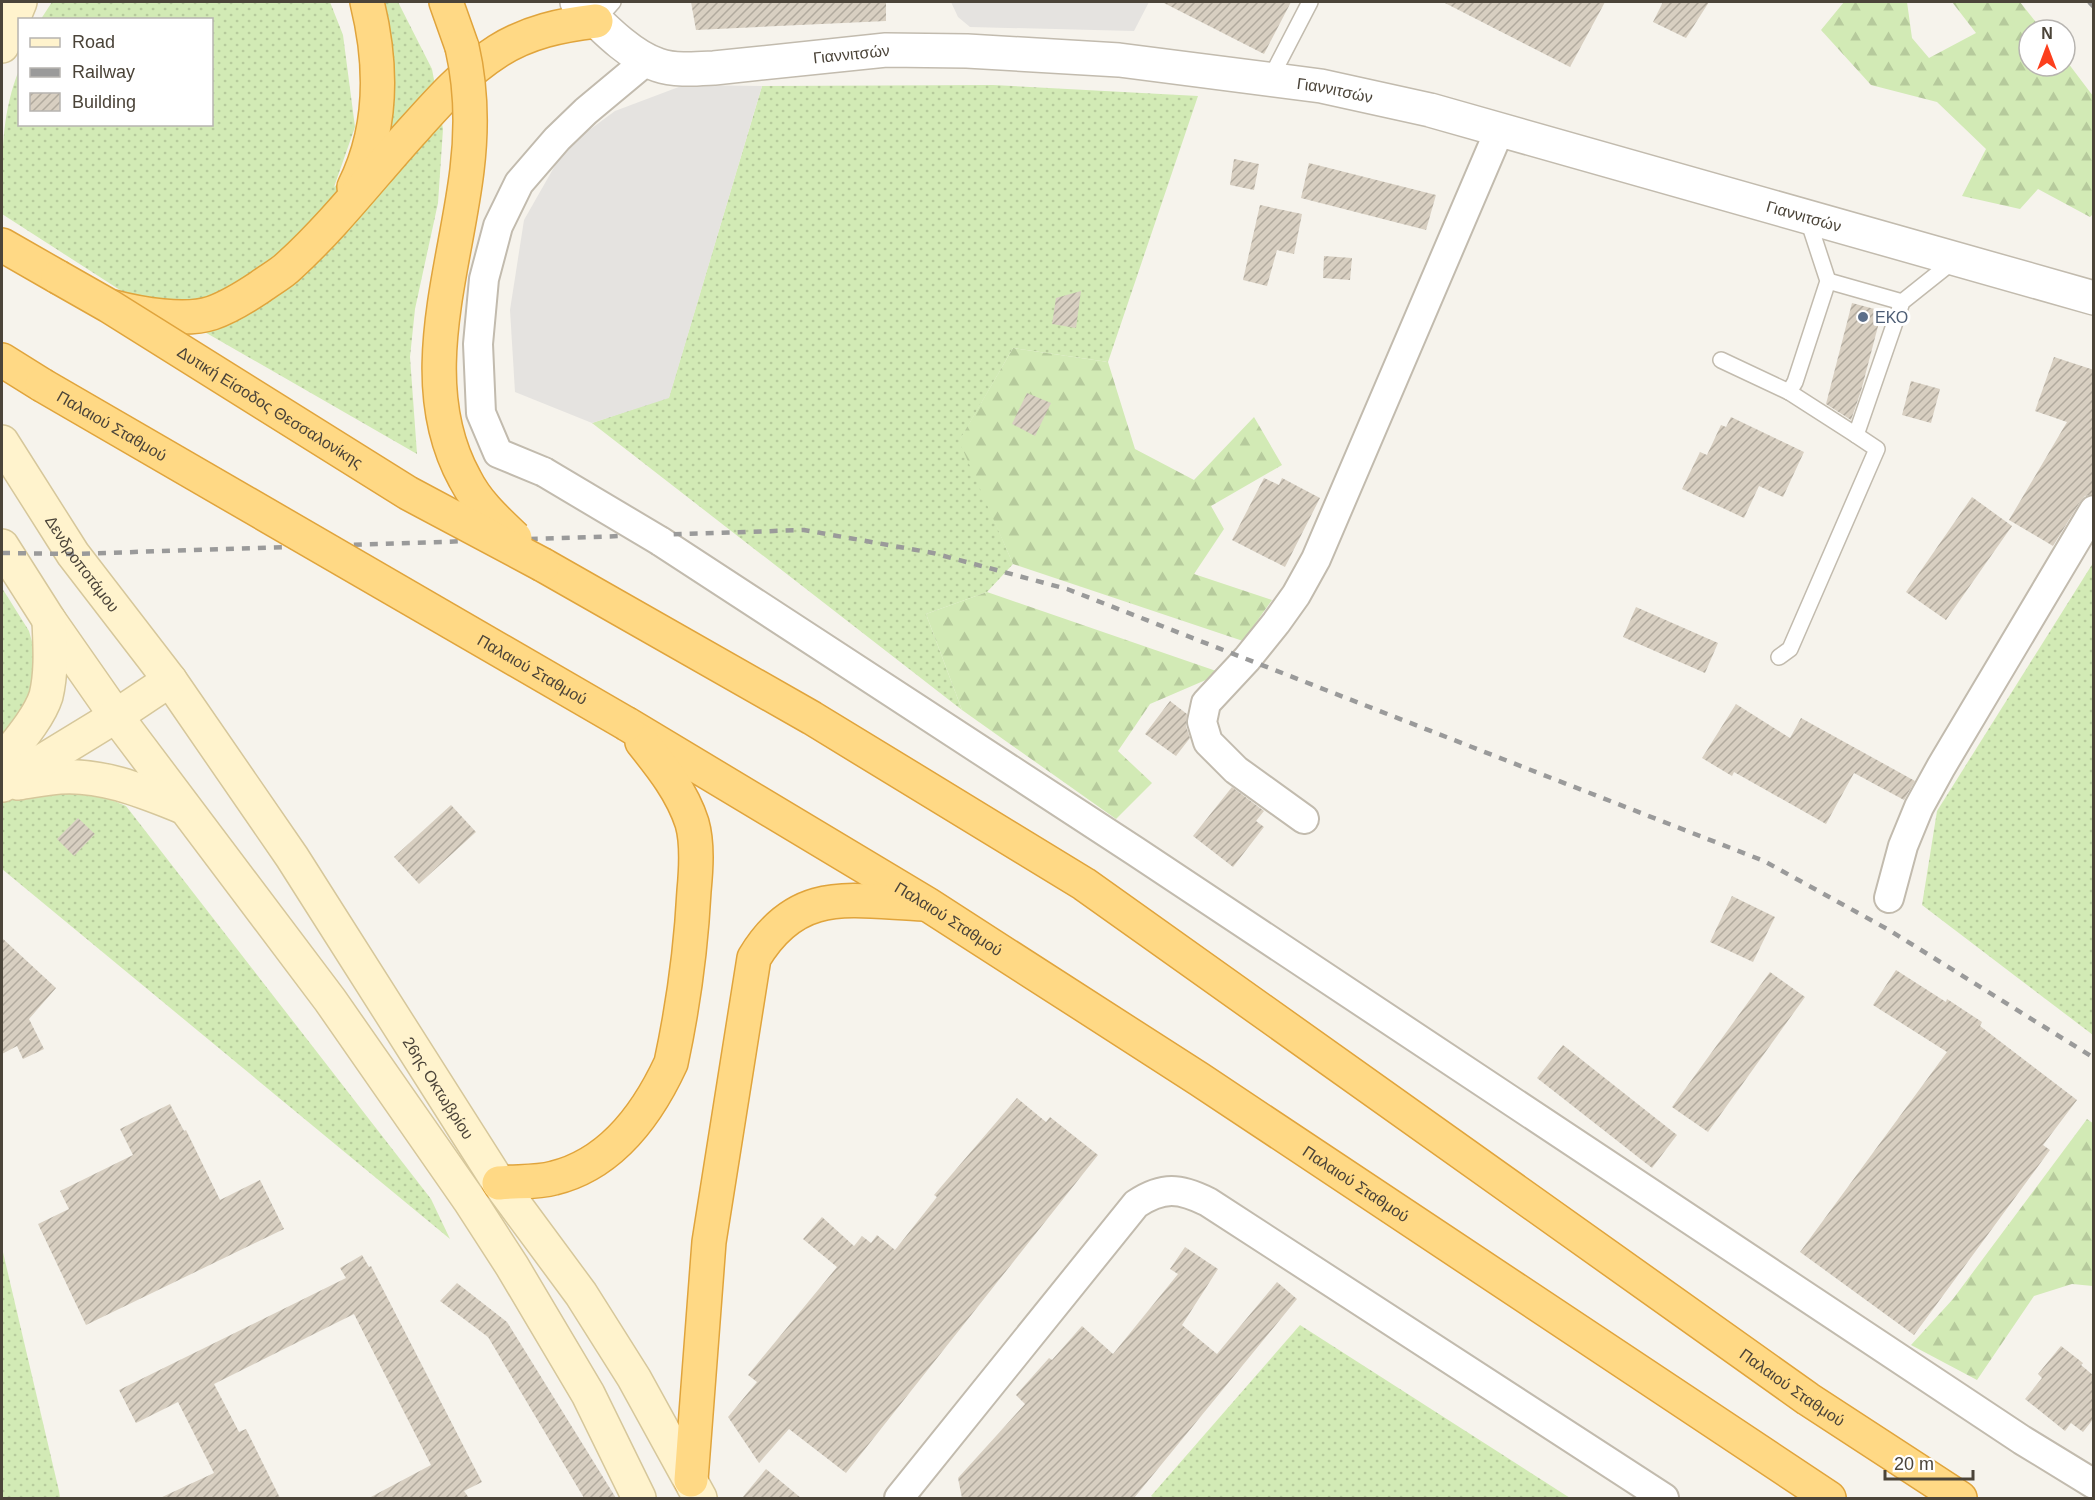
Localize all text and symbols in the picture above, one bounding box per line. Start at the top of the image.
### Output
legend [18,18,213,126]
north arrow [2017,18,2077,78]
text: N [2041,25,2053,42]
text: Road [72,32,115,52]
street label: Γιαννιτσών [812,41,891,66]
text: Railway [72,62,135,82]
street label: Γιαννιτσών [1296,74,1374,106]
text: Building [72,92,136,112]
street label: Γιαννιτσών [1765,197,1843,235]
place label: ΕΚΟ [1875,309,1908,326]
marker: ΕΚΟ [1856,310,1870,324]
street label: Δυτική Είσοδος Θεσσαλονίκης [175,343,366,471]
street label: Παλαιού Σταθμού [54,387,170,464]
street label: Δενδροποτάμου [42,513,123,615]
street label: Παλαιού Σταθμού [475,631,590,708]
street label: Παλαιού Σταθμού [892,878,1006,959]
street label: 26ης Οκτωβρίου [400,1034,477,1142]
street label: Παλαιού Σταθμού [1300,1142,1412,1225]
street label: Παλαιού Σταθμού [1737,1345,1848,1429]
scale bar [1885,1443,1974,1481]
text: 20 m [1894,1454,1934,1474]

